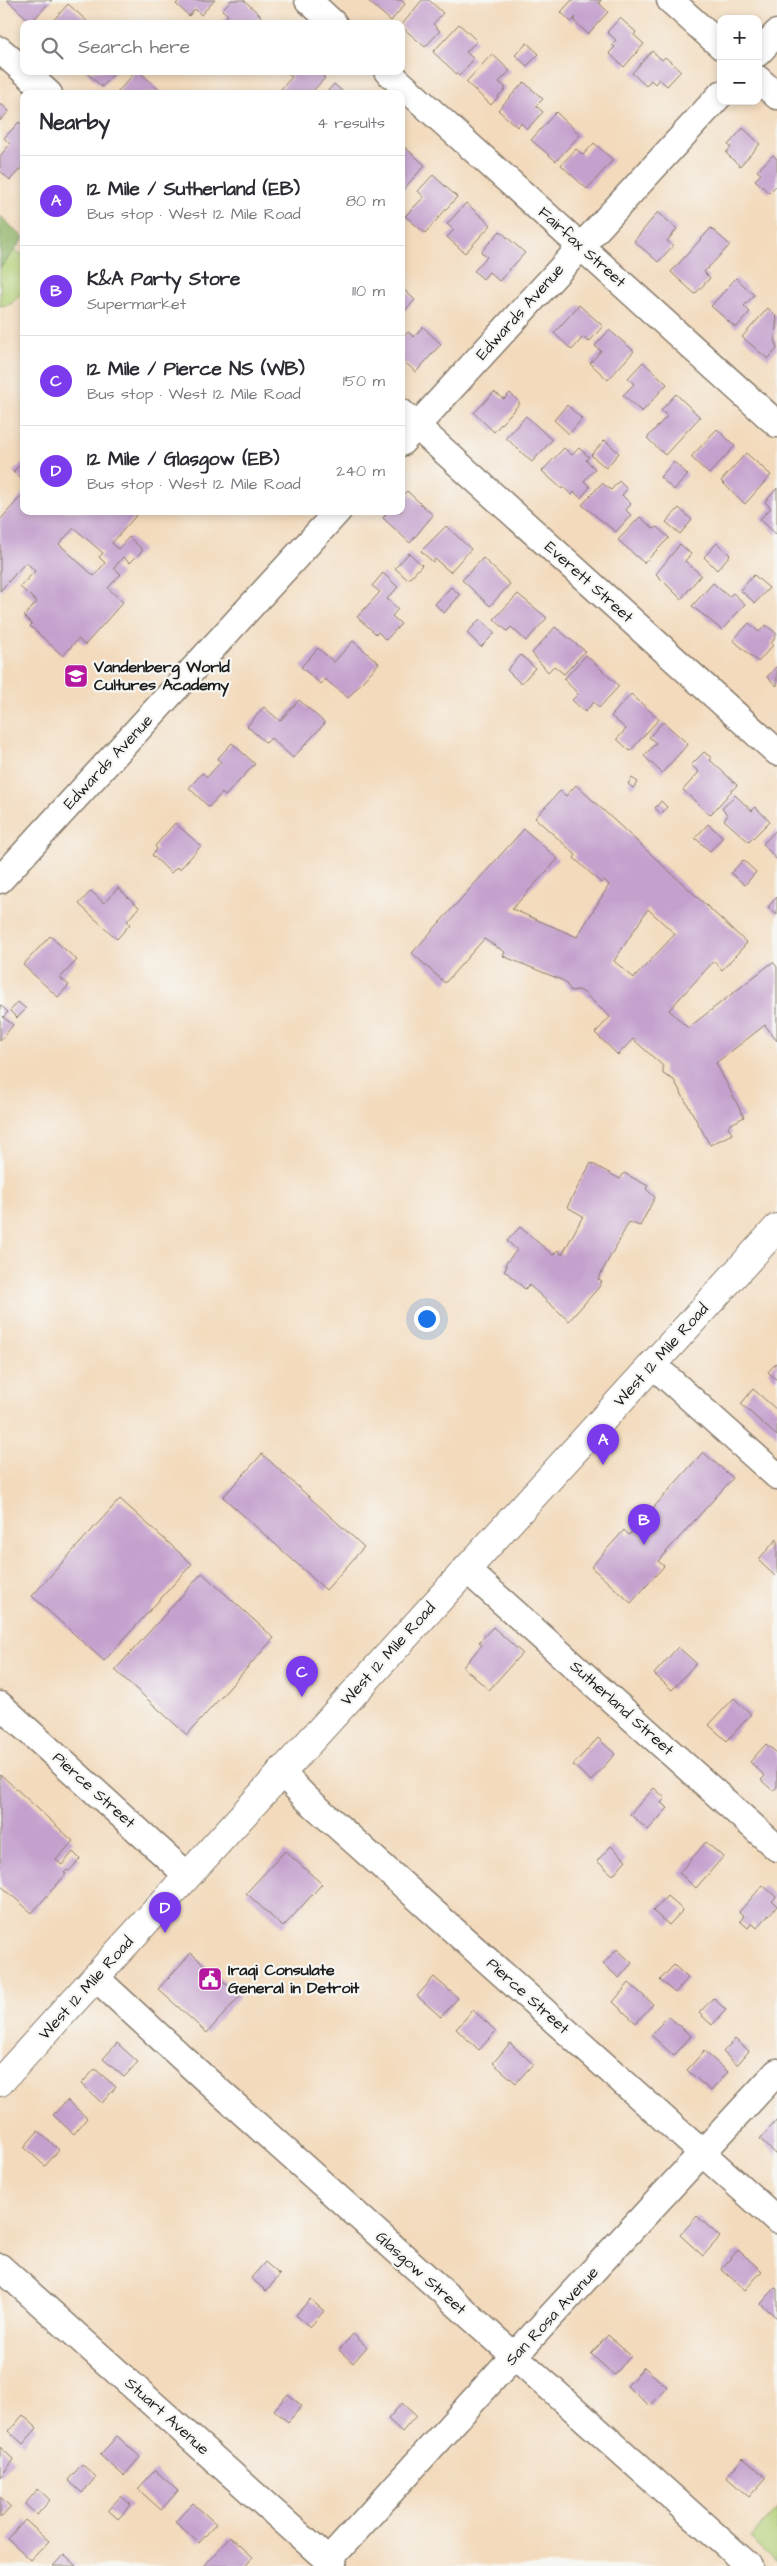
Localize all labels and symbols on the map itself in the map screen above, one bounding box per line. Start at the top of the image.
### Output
street label: Fairfax Street [533,202,631,293]
street label: Edwards Avenue [471,259,569,365]
street label: Everett Street [540,536,639,628]
place label: Vandenberg World Cultures Academy [93,656,231,697]
school or university icon: Vandenberg World Cultures Academy [63,663,89,689]
street label: Edwards Avenue [58,710,158,814]
street label: West 12 Mile Road [609,1299,713,1411]
your location [414,1306,440,1332]
pin: A [587,1424,619,1465]
pin: B [628,1504,660,1545]
street label: West 12 Mile Road [336,1598,440,1710]
street label: Sutherland Street [565,1655,679,1761]
pin: C [286,1656,318,1697]
street label: Pierce Street [48,1747,141,1834]
pin: D [149,1892,181,1933]
street label: West 12 Mile Road [34,1932,138,2044]
street label: Pierce Street [482,1953,575,2040]
place label: Iraqi Consulate General in Detroit [228,1959,360,1999]
public building icon: Iraqi Consulate General in Detroit [197,1966,223,1992]
street label: Glasgow Street [370,2226,472,2321]
street label: San Rosa Avenue [500,2262,604,2370]
street label: Stuart Avenue [120,2372,214,2460]

